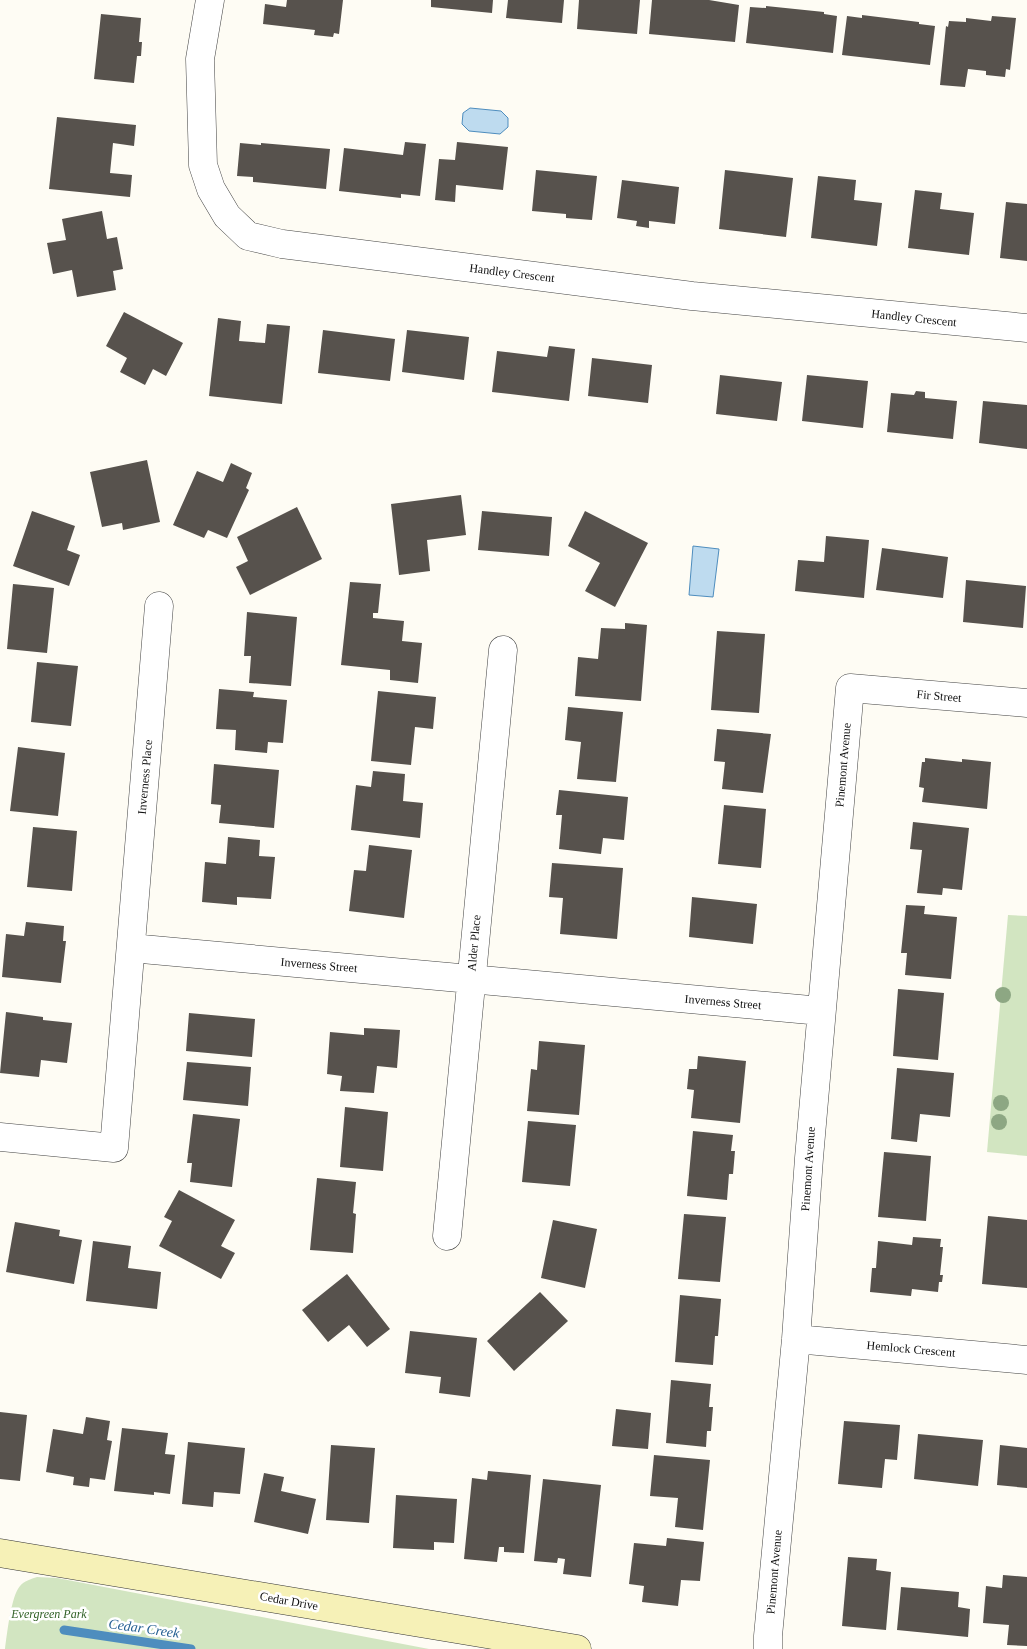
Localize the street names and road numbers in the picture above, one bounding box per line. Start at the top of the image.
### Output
street label: Handley Crescent [469,261,556,285]
street label: Handley Crescent [871,307,958,330]
street label: Fir Street [916,687,963,705]
street label: Pinemont Avenue [832,722,854,808]
street label: Inverness Place [135,739,155,815]
street label: Alder Place [465,914,483,972]
street label: Inverness Street [280,955,359,975]
street label: Inverness Street [684,992,763,1012]
street label: Pinemont Avenue [798,1126,818,1212]
street label: Hemlock Crescent [866,1338,957,1360]
street label: Pinemont Avenue [763,1529,785,1615]
street label: Cedar Drive [259,1589,319,1613]

